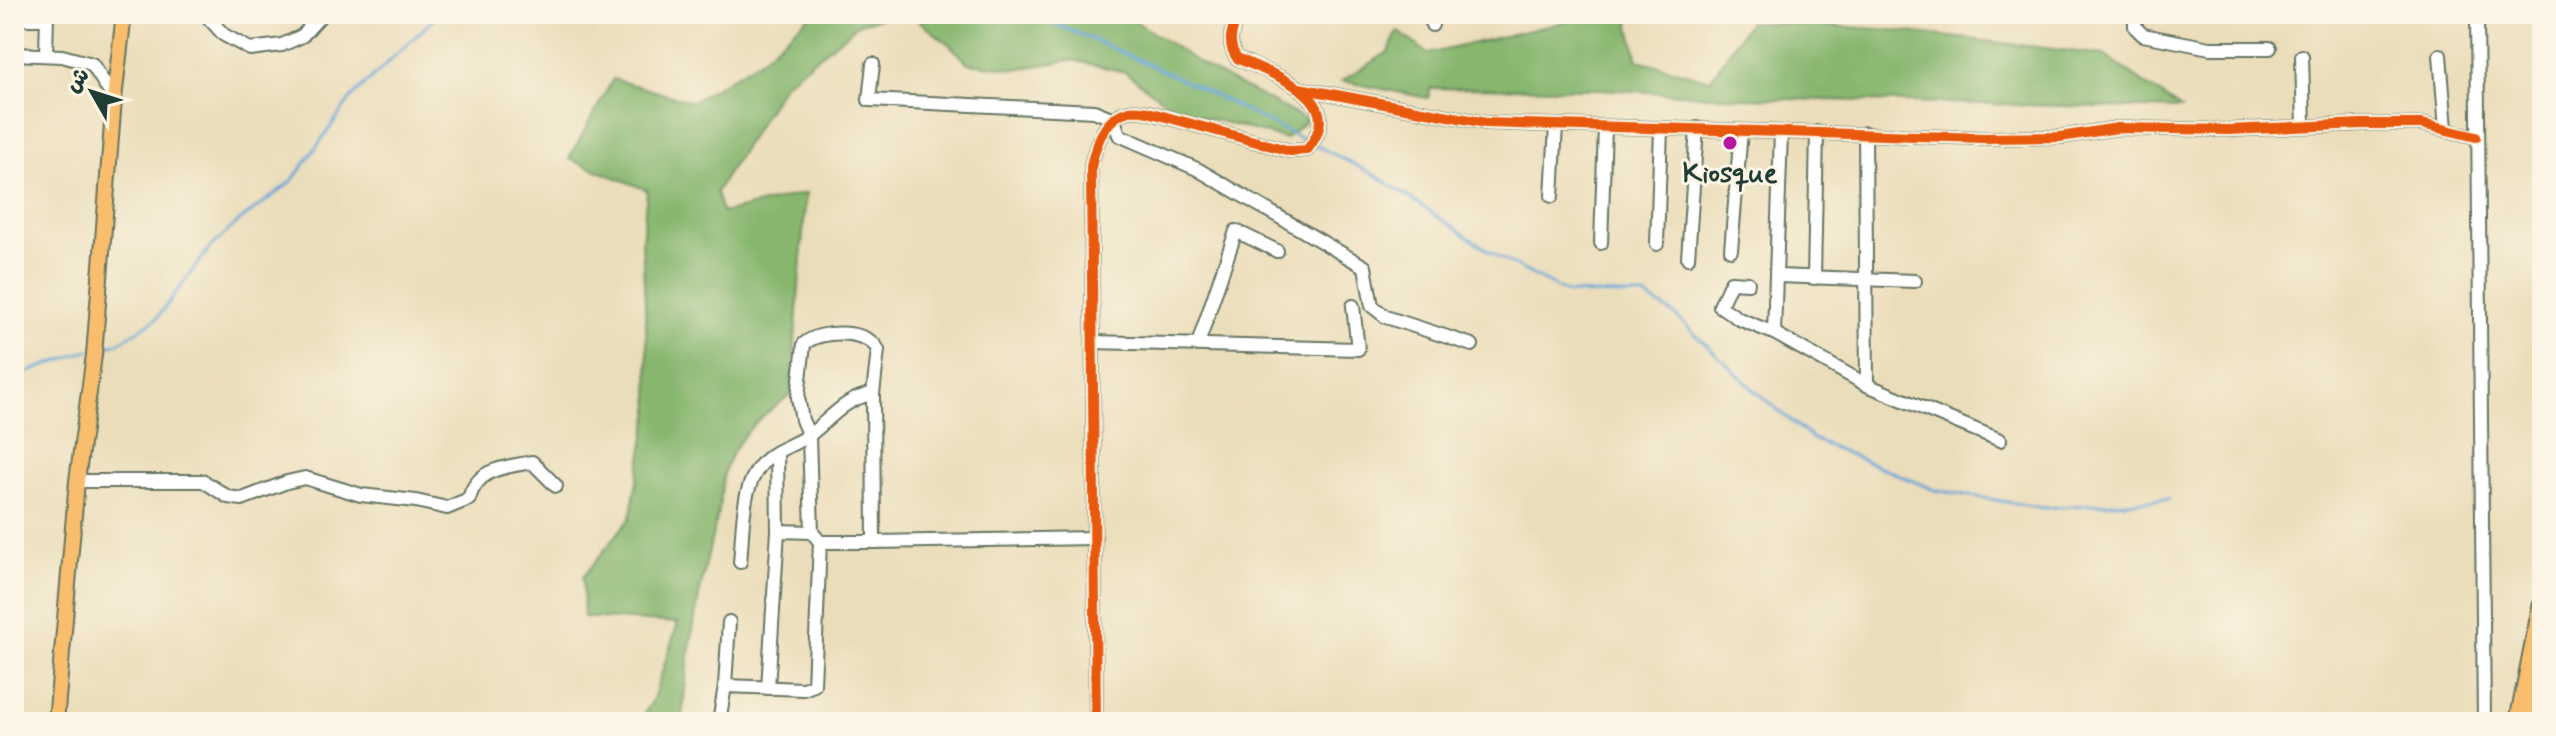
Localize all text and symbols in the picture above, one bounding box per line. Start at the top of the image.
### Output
north arrow [52,52,132,132]
text: ش [60,62,97,99]
marker: Kiosque [1721,134,1739,152]
place label: Kiosque [1682,156,1778,193]

